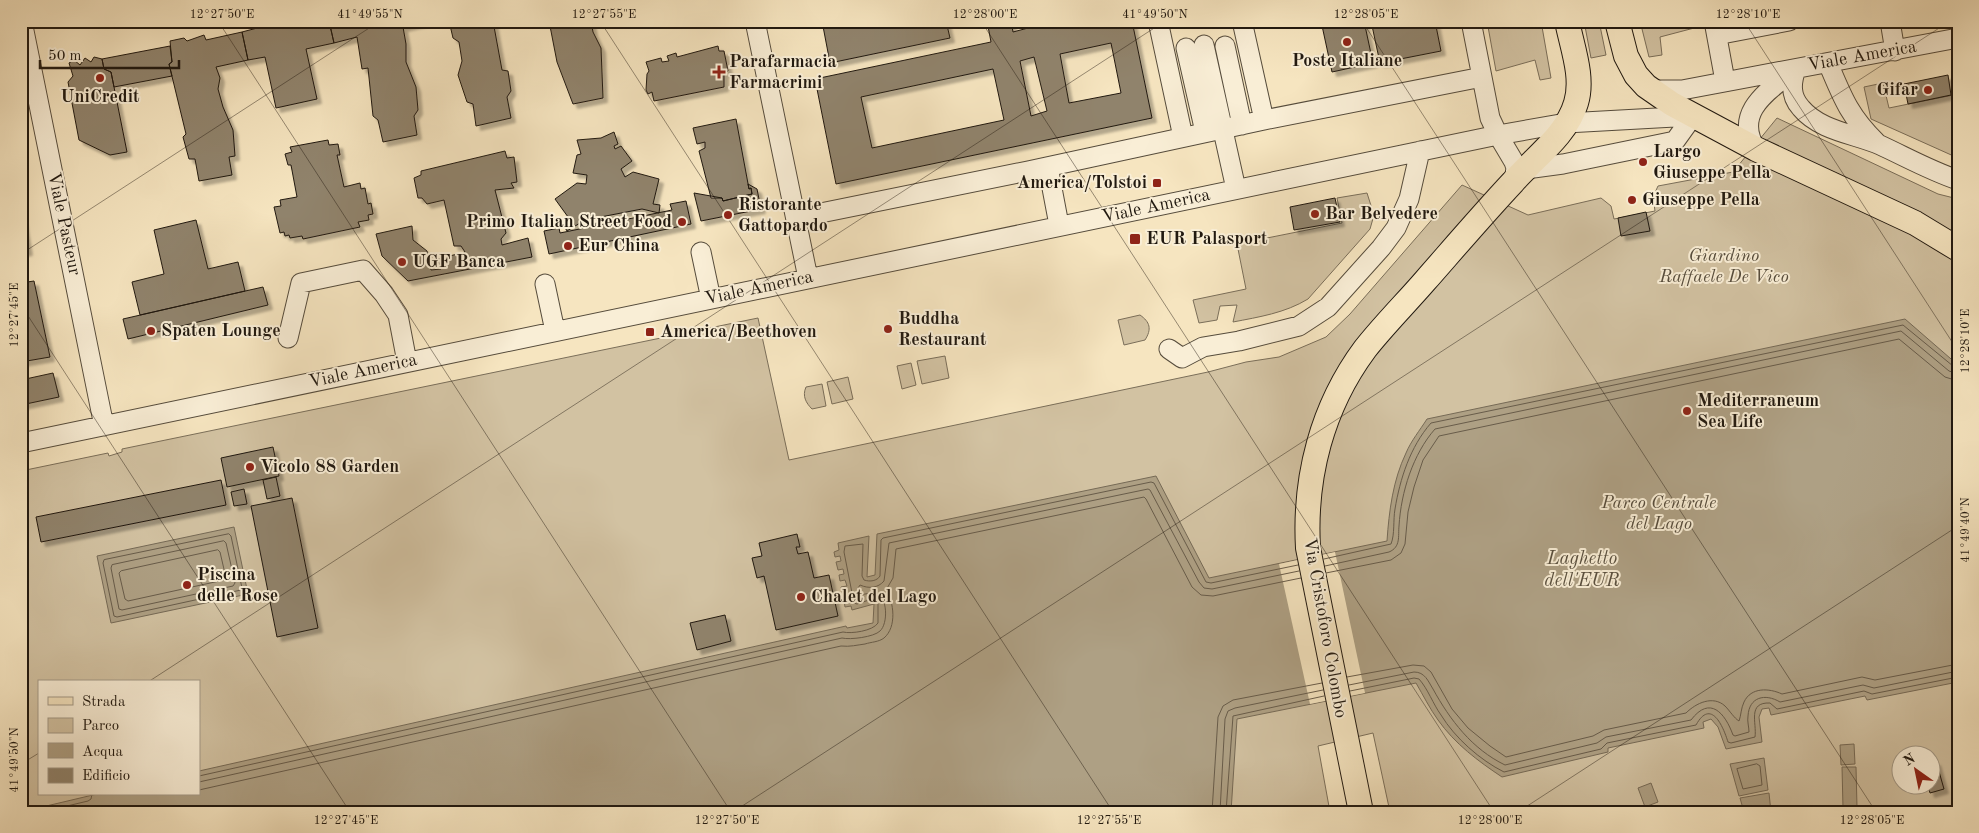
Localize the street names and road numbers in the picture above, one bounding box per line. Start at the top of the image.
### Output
street label: Viale America [1806,38,1918,74]
street label: Viale Pasteur [44,171,84,278]
street label: Viale America [1100,186,1212,226]
street label: Viale America [703,268,815,308]
street label: Viale America [307,351,419,391]
street label: Via Cristoforo Colombo [1300,536,1350,720]

